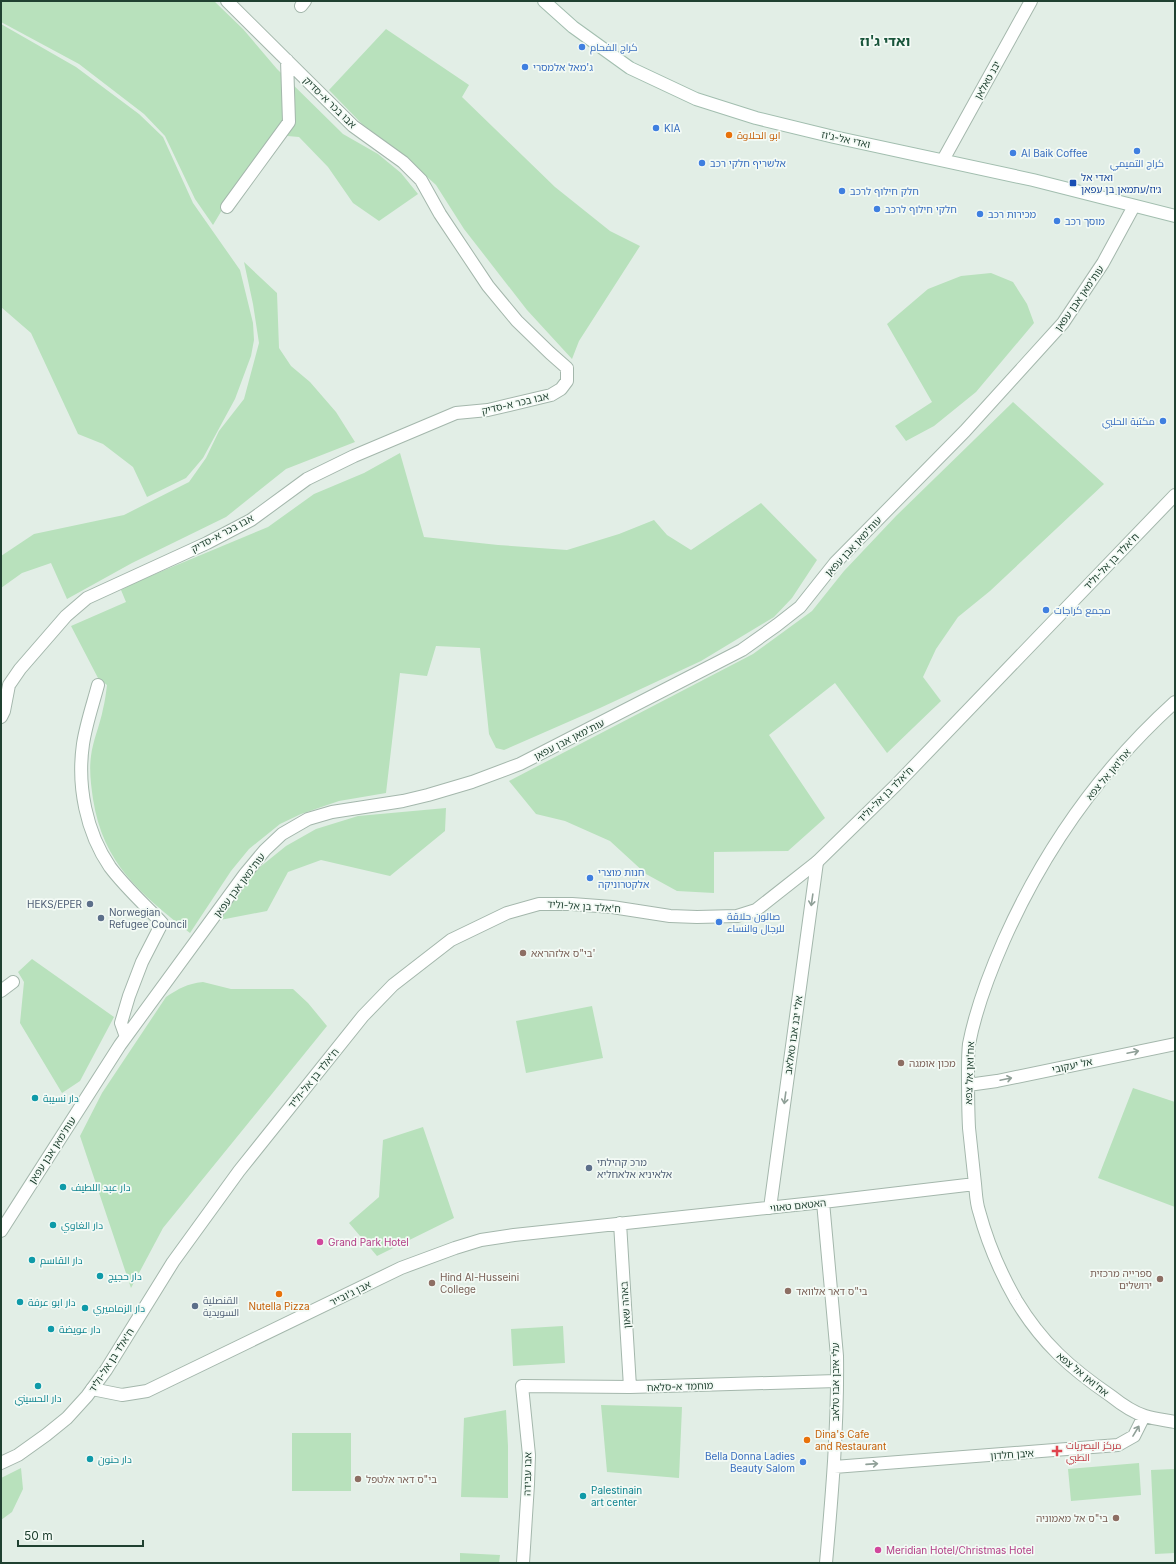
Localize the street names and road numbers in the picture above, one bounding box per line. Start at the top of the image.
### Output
street label: יבנ טאלאן [972,59,1002,101]
street label: אבו בכר א-סדיק [301,74,359,130]
street label: ואדי אל-ג'וז [820,128,872,150]
street label: עות'מאן אבן עפאן [1052,263,1106,333]
street label: אבו בכר א-סדיק [480,389,550,417]
street label: אבו בכר א-סדיק [189,512,255,554]
street label: עות'מאן אבן עפאן [822,514,884,578]
street label: ח'אלד בן אל-וליד [1081,530,1141,592]
street label: עות'מאן אבן עפאן [532,716,606,762]
street label: אח'ואן אל צפא [1083,746,1133,802]
street label: ח'אלד בן אל-וליד [855,764,915,824]
street label: עות'מאן אבן עפאן [211,850,267,920]
street label: ח'אלד בן אל-וליד [547,897,621,915]
street label: אלי יבנ אבו טאלאב [782,995,804,1075]
street label: אח'ואן אל צפא [962,1041,976,1105]
street label: ח'אלד בן אל-וליד [285,1046,341,1110]
street label: אל יעקובי [1051,1055,1093,1075]
street label: עות'מאן אבן עפאן [26,1114,78,1186]
street label: האטאם טאווי [769,1196,827,1214]
street label: אבן ג'ובייר [327,1278,373,1308]
street label: באהה שאון [617,1281,633,1329]
street label: ח'אלד בן אל-וליד [86,1326,136,1394]
street label: עלי איבן אבו טלאב [829,1343,841,1421]
street label: אח'ואן אל צפא [1055,1349,1111,1399]
street label: מוחמד א-סלאח [647,1379,714,1393]
street label: איבן חלדון [990,1446,1034,1462]
street label: אבו עבידה [521,1452,533,1496]

